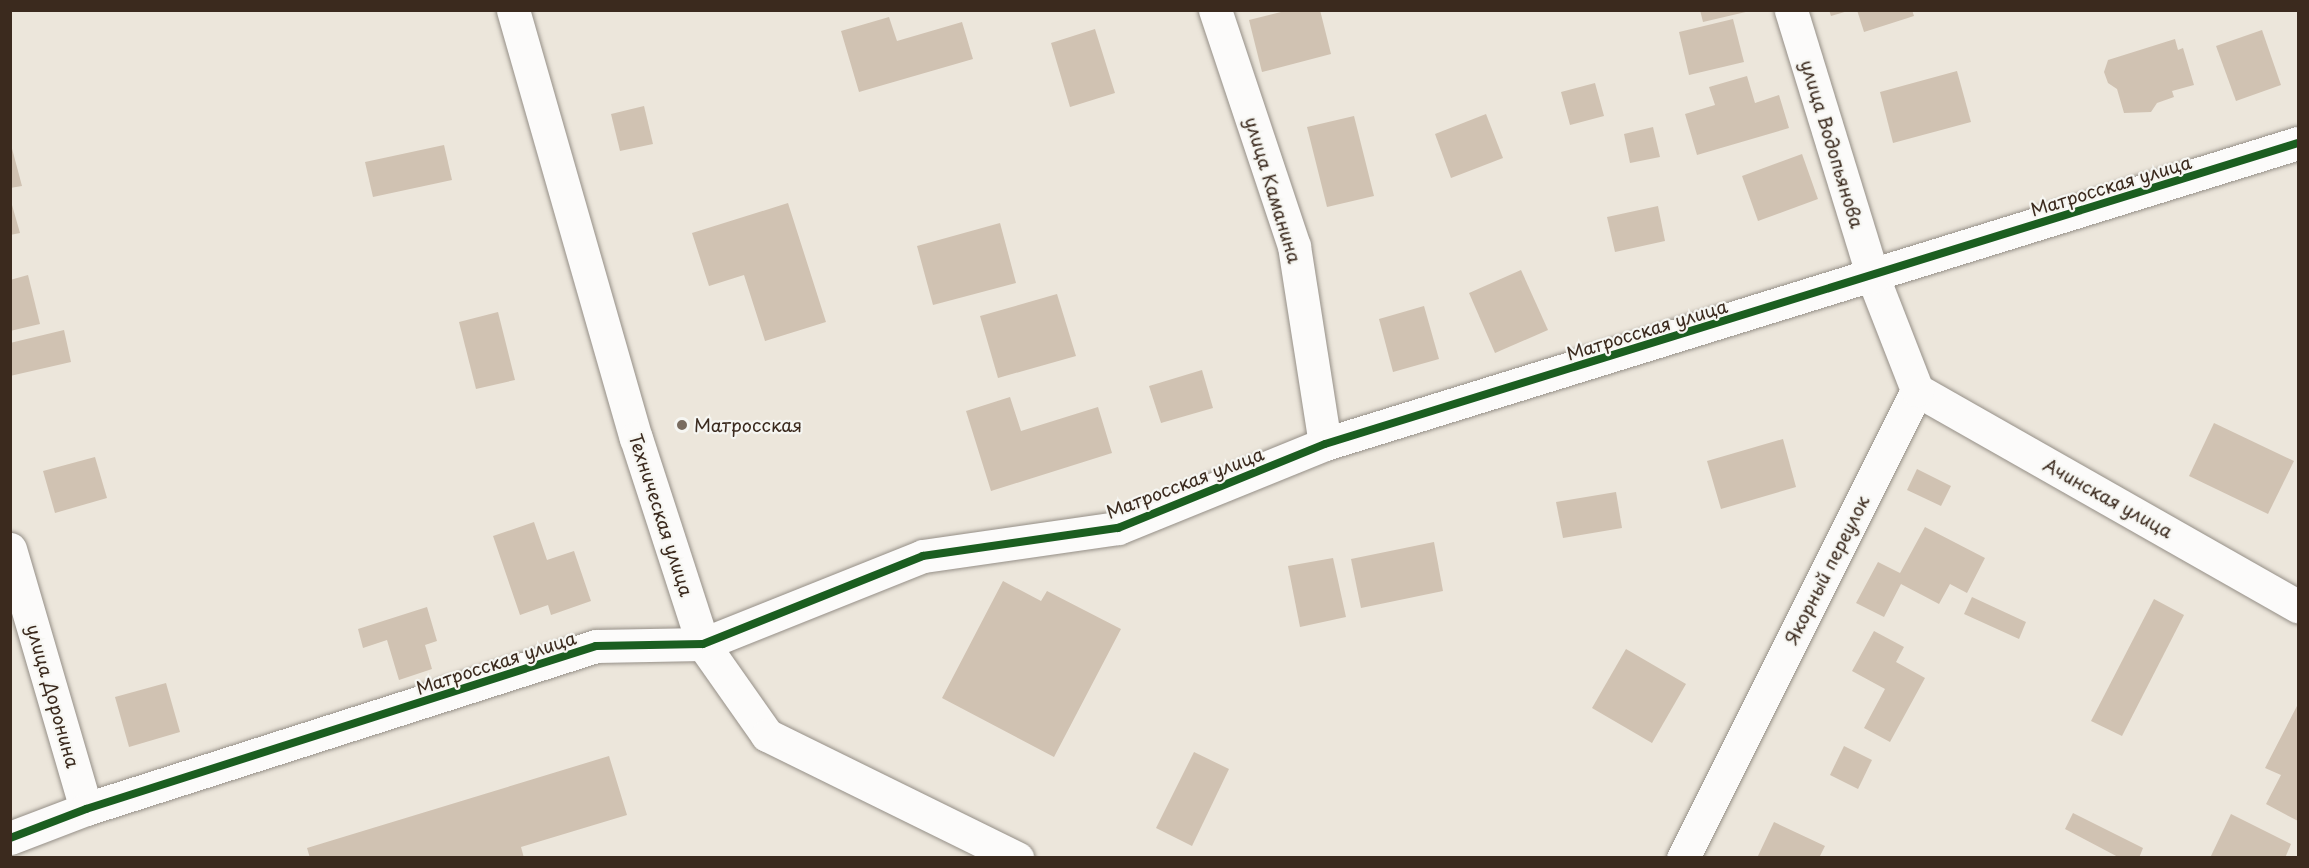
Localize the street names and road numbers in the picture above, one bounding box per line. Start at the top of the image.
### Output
street label: улица Водопьянова [1796,57,1868,231]
street label: улица Каманина [1240,114,1306,266]
street label: Матросская улица [2028,151,2194,221]
street label: Матросская улица [1564,295,1730,365]
street label: Техническая улица [624,431,698,599]
street label: Матросская улица [1103,443,1267,523]
street label: Ачинская улица [2039,453,2177,543]
street label: Якорный переулок [1780,492,1874,648]
street label: улица Доронина [22,621,84,771]
street label: Матросская улица [413,627,579,699]

